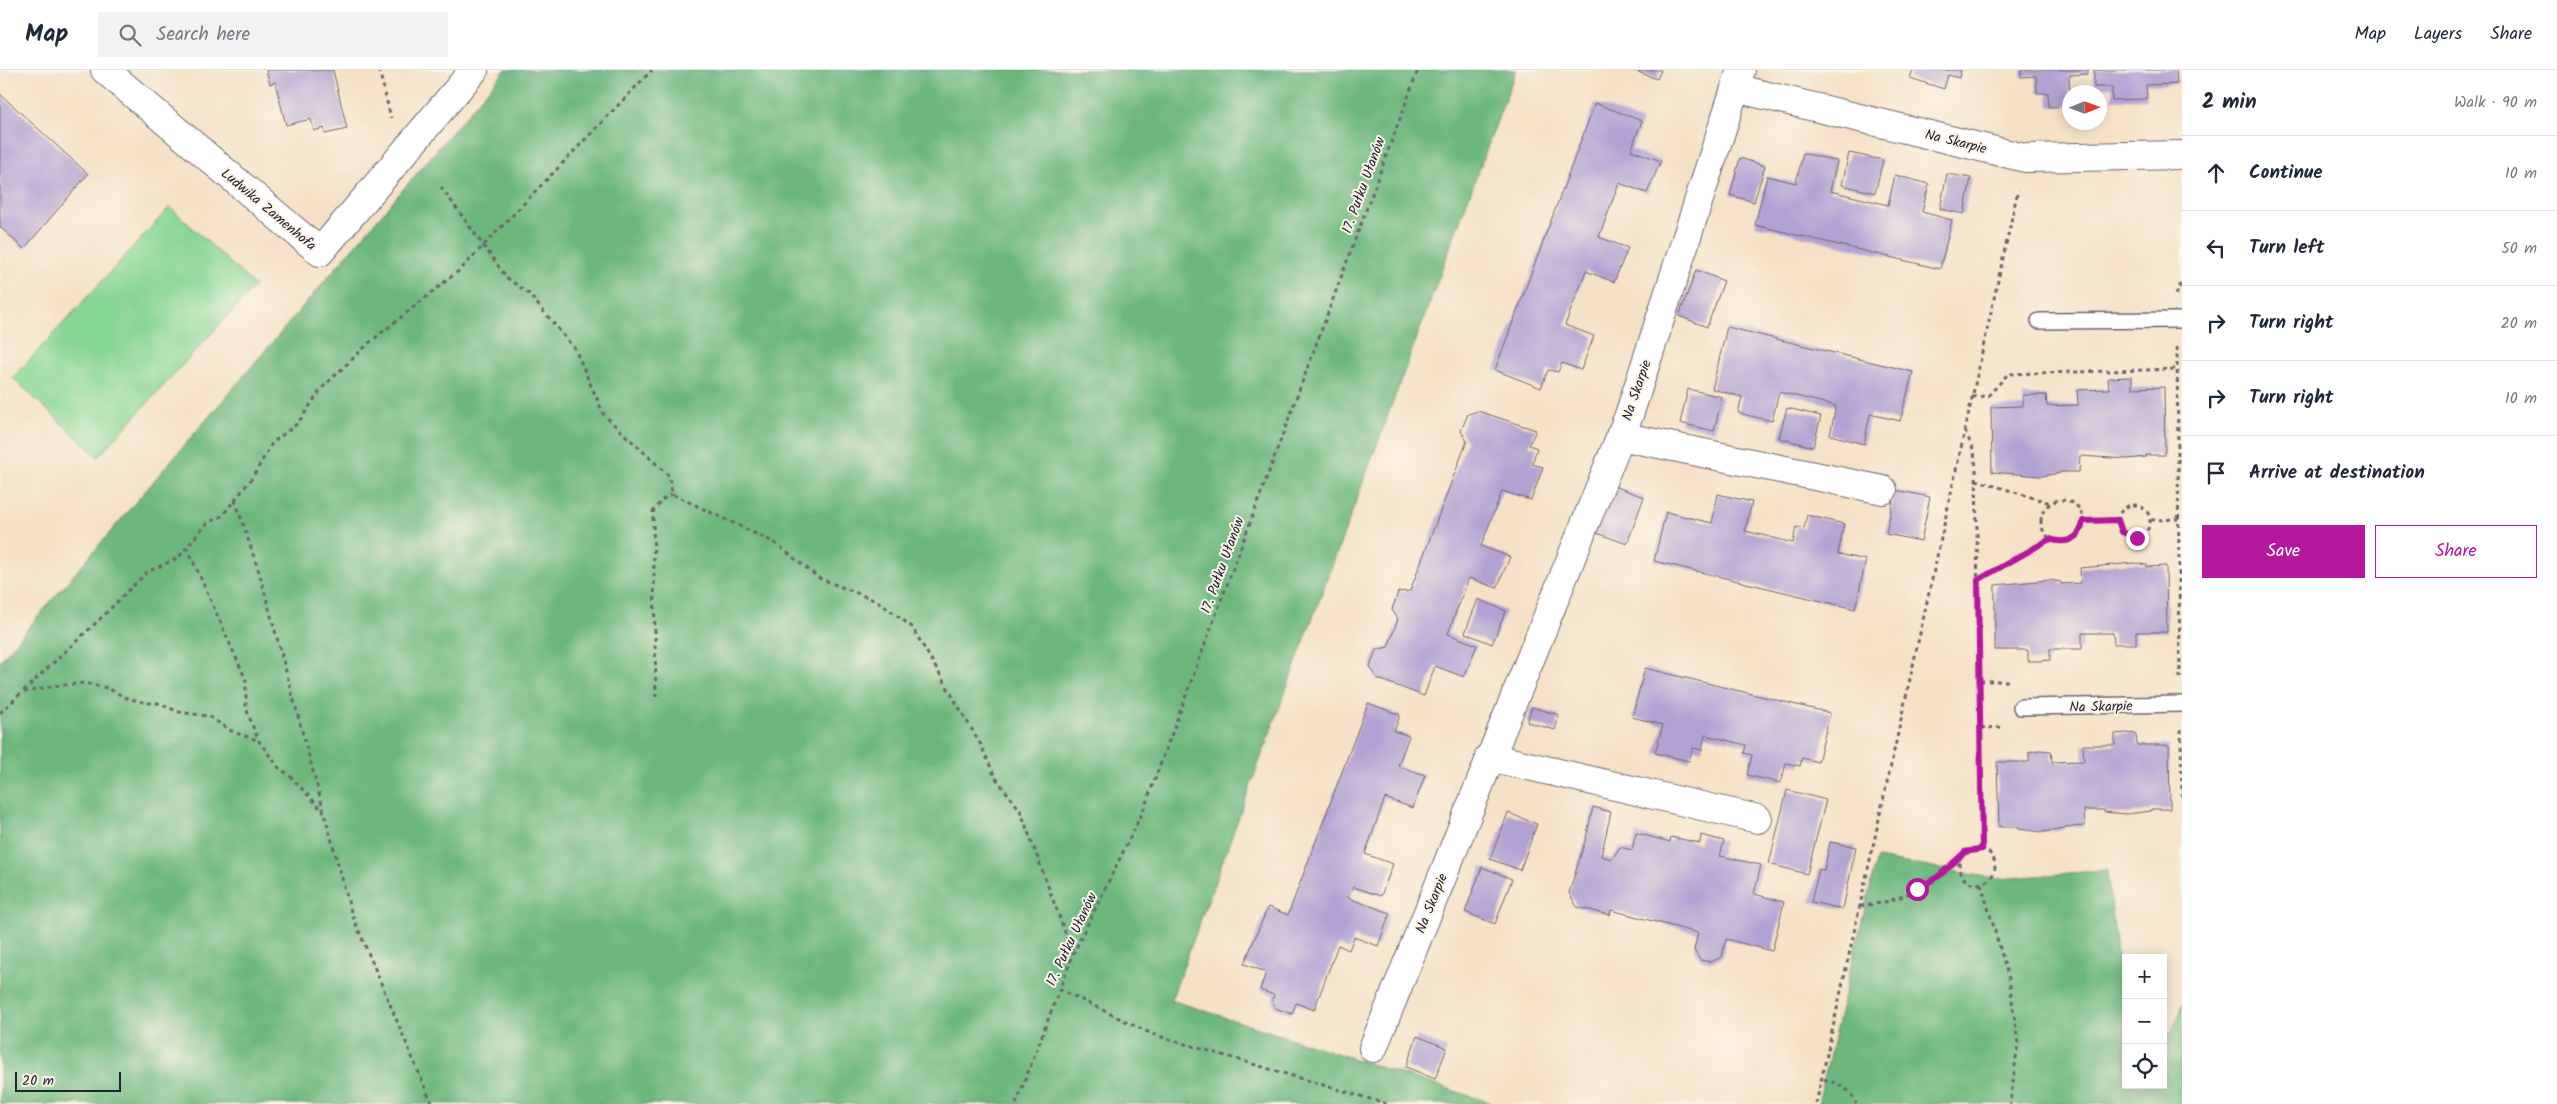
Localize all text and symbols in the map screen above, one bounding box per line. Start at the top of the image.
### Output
search box [98,12,448,57]
text: Map [25,15,68,54]
text: Search here [156,20,250,50]
text: Map [2355,20,2386,49]
text: Layers [2414,20,2462,49]
text: Share [2490,20,2532,49]
icon: search [116,21,144,49]
north arrow [2062,85,2107,130]
text: 2 min [2202,86,2257,119]
text: Walk · 90 m [2454,90,2537,115]
street label: Na Skarpie [1922,124,1990,160]
street label: 17. Pułku Ułanów [1336,133,1392,237]
text: Continue [2249,158,2322,188]
icon: ahead [2202,159,2230,187]
text: 10 m [2505,161,2537,186]
street label: Ludwika Zamenhofa [216,163,321,256]
text: Turn left [2249,233,2324,263]
icon: left [2202,234,2230,262]
text: 50 m [2501,236,2537,261]
text: Turn right [2249,308,2334,338]
icon: right [2202,309,2230,337]
text: 20 m [2501,311,2537,336]
street label: Na Skarpie [1616,356,1658,424]
text: Turn right [2249,383,2334,413]
icon: right [2202,384,2230,412]
text: 10 m [2505,386,2537,411]
text: Arrive at destination [2249,458,2425,488]
icon: arrive [2202,459,2230,487]
street label: 17. Pułku Ułanów [1195,513,1251,617]
button: Save [2202,525,2365,578]
button: Share [2375,525,2537,578]
route end [2126,527,2149,550]
street label: Na Skarpie [2069,695,2133,719]
street label: Na Skarpie [1410,869,1454,937]
route start [1906,878,1929,901]
street label: 17. Pułku Ułanów [1041,888,1104,990]
map controls [2122,954,2167,1089]
button: + [2122,954,2167,999]
button: − [2122,999,2167,1044]
button: locate [2122,1044,2167,1089]
scale bar [15,1069,121,1092]
text: 20 m [22,1070,54,1092]

